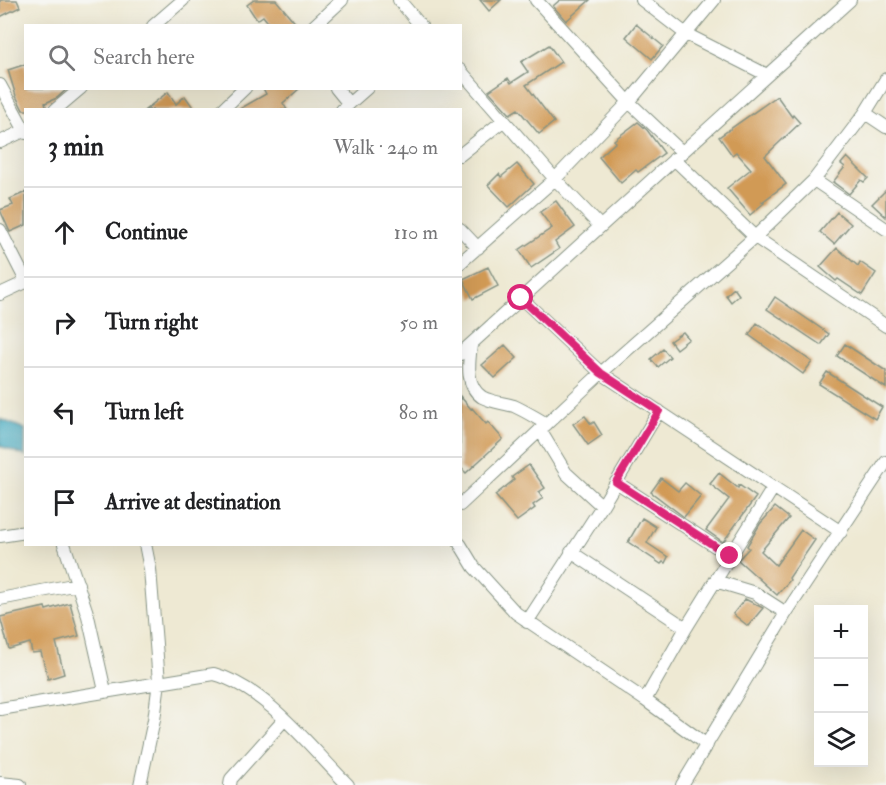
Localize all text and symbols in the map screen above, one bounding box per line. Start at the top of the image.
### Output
search box [24,24,462,90]
icon: search [45,41,78,74]
text: Search here [93,43,195,71]
text: 3 min [48,131,104,163]
text: Walk · 240 m [333,135,438,160]
icon: ahead [48,216,81,249]
text: Continue [105,218,188,246]
text: 110 m [394,220,438,245]
route start [507,284,533,310]
icon: right [48,306,81,339]
text: Turn right [105,308,198,336]
text: 50 m [399,310,438,335]
icon: left [48,396,81,429]
text: Turn left [105,398,184,426]
text: 80 m [399,400,438,425]
icon: arrive [48,486,81,519]
text: Arrive at destination [105,488,281,516]
route end [716,542,742,568]
map controls [814,605,868,767]
button: + [814,605,868,659]
button: − [814,659,868,713]
button: layers [814,713,868,767]

